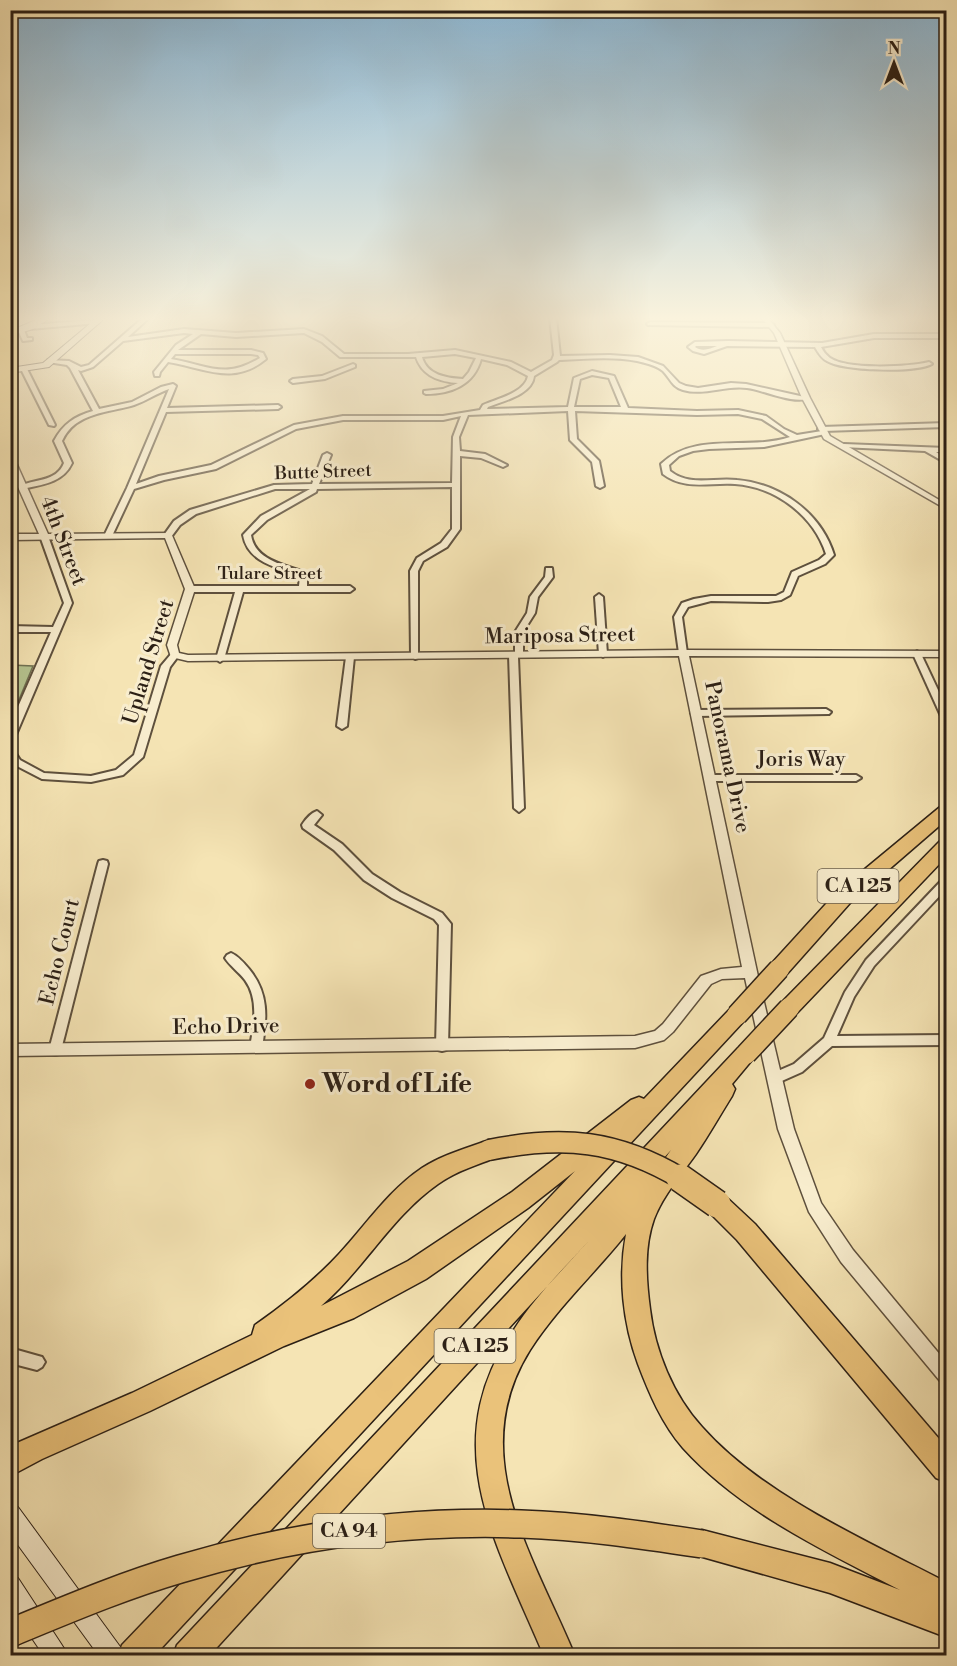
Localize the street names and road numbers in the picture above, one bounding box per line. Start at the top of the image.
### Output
street label: Butte Street [273,459,373,485]
street label: 4th Street [34,492,92,590]
street label: Tulare Street [217,562,323,585]
street label: Upland Street [118,596,181,728]
street label: Mariposa Street [484,622,636,650]
street label: Panorama Drive [698,679,756,835]
street label: Joris Way [755,747,846,773]
road number: CA 125 [818,869,898,903]
street label: Echo Court [34,895,86,1008]
street label: Echo Drive [172,1013,280,1041]
road number: CA 125 [434,1329,516,1363]
road number: CA 94 [313,1514,385,1548]

